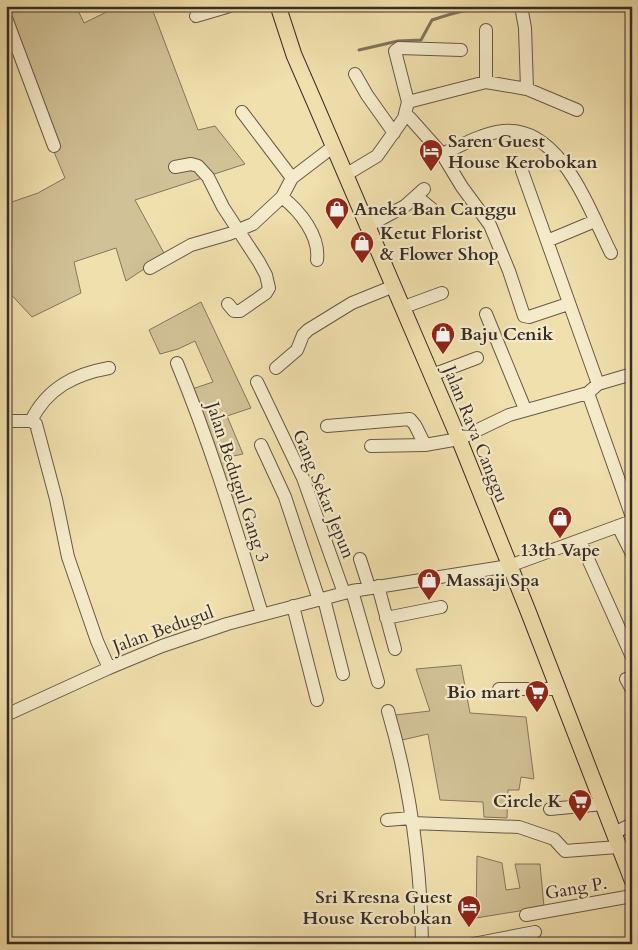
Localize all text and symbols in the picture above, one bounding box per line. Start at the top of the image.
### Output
place label: Saren Guest House Kerobokan [448,129,598,175]
hotel icon: Saren Guest House Kerobokan [418,138,444,172]
shop icon: Aneka Ban Canggu [324,196,350,230]
place label: Aneka Ban Canggu [354,197,517,222]
place label: Ketut Florist & Flower Shop [380,221,499,267]
shop icon: Ketut Florist & Flower Shop [349,230,375,264]
shop icon: Baju Cenik [430,321,456,355]
place label: Baju Cenik [460,322,554,347]
street label: Jalan Raya Canggu [436,359,514,506]
street label: Jalan Bedugul Gang 3 [199,396,275,565]
street label: Gang Sekar Jepun [286,426,361,563]
shop icon: 13th Vape [547,505,573,539]
place label: 13th Vape [520,538,600,563]
shop icon: Massaji Spa [416,567,442,601]
place label: Massaji Spa [446,568,539,593]
street label: Jalan Bedugul [106,600,218,660]
supermarket icon: Bio mart [524,679,550,713]
place label: Bio mart [447,680,521,705]
supermarket icon: Circle K [567,788,593,822]
place label: Circle K [493,789,562,814]
street label: Gang P. [543,871,609,906]
place label: Sri Kresna Guest House Kerobokan [302,885,453,931]
hotel icon: Sri Kresna Guest House Kerobokan [456,894,482,928]

